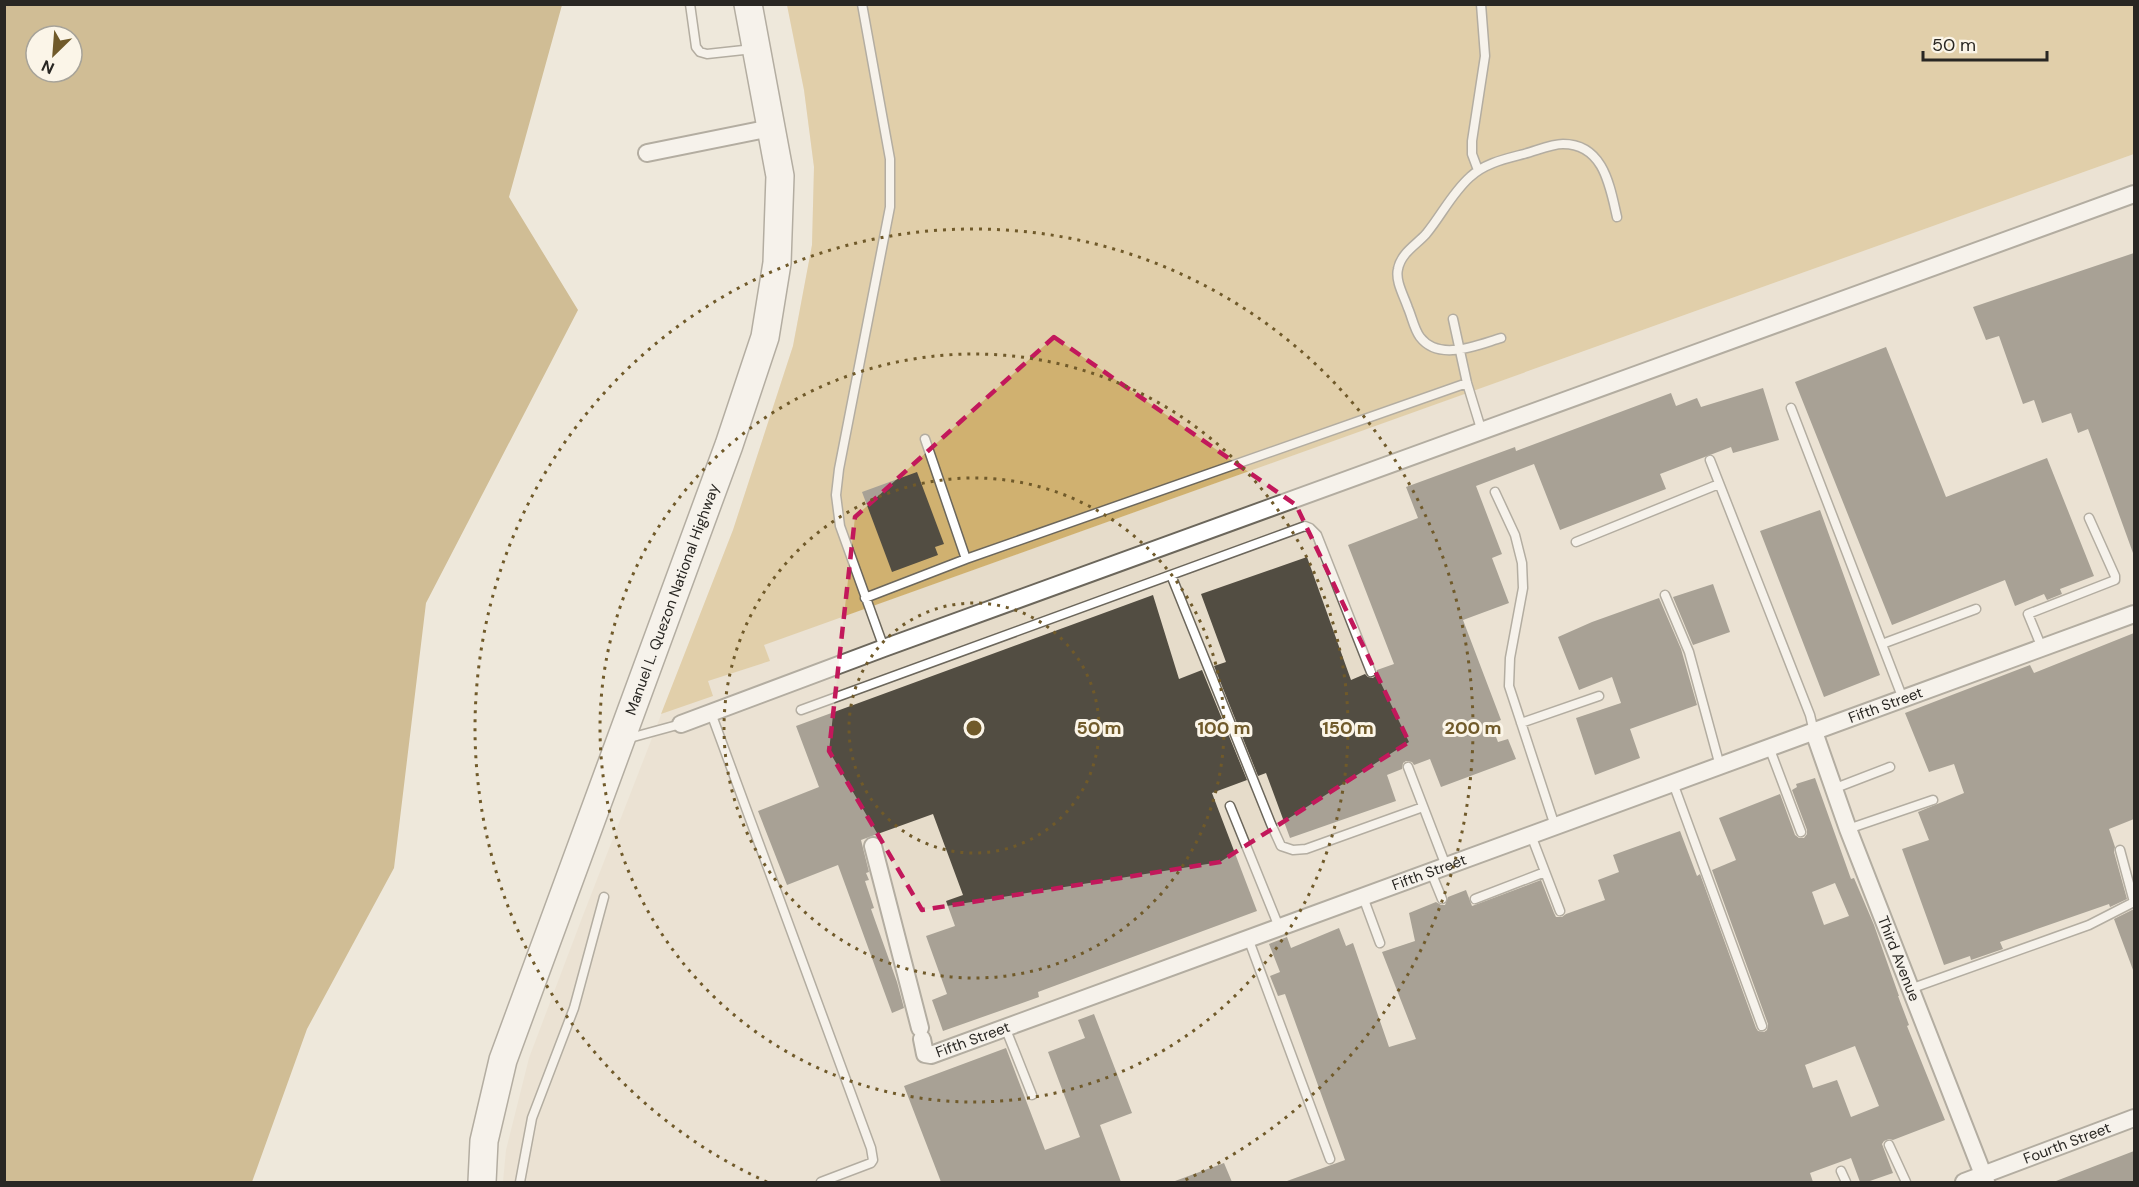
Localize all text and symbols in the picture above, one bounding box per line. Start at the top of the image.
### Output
north arrow [24,24,84,84]
scale bar [1923,24,2048,62]
text: 50 m [1932,33,1976,57]
text: N [38,55,58,79]
street label: Manuel L. Quezon National Highway [621,480,724,718]
street label: Fifth Street [1846,682,1926,728]
text: 50 m [1076,716,1122,740]
text: 100 m [1197,716,1251,740]
text: 150 m [1322,716,1374,740]
text: 200 m [1445,716,1501,740]
centre of rings [964,718,984,738]
street label: Fifth Street [1389,850,1469,895]
street label: Third Avenue [1873,913,1924,1004]
street label: Fifth Street [933,1017,1013,1062]
street label: Fourth Street [2020,1118,2114,1169]

